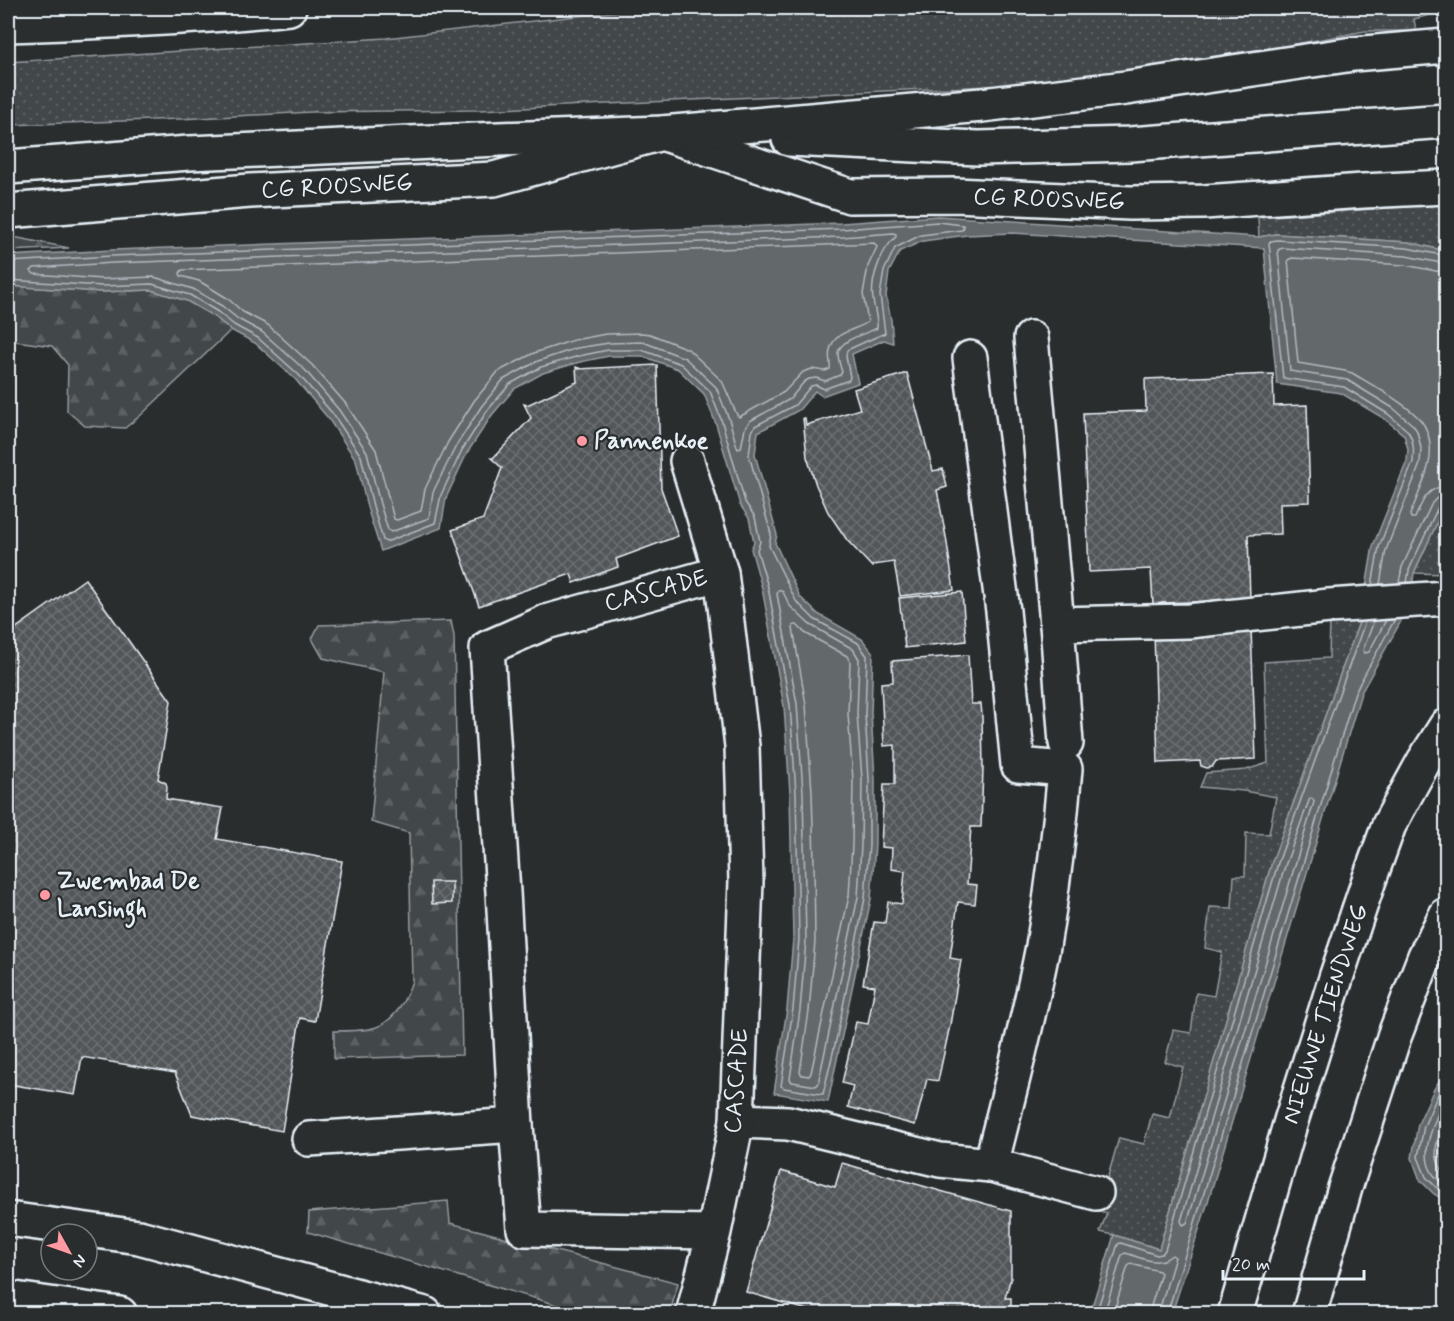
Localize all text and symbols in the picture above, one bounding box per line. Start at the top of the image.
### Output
street label: CG ROOSWEG [260,168,414,206]
street label: CG ROOSWEG [973,182,1125,218]
place label: Pannenkoe [594,426,709,457]
marker: Pannenkoe [575,434,589,448]
street label: CASCADE [601,562,711,620]
place label: Zwembad De Lansingh [57,866,200,928]
marker: Zwembad De Lansingh [38,888,52,902]
street label: NIEUWE TIENDWEG [1276,900,1376,1128]
street label: CASCADE [718,1027,756,1135]
north arrow [39,1222,99,1282]
scale bar [1223,1243,1364,1281]
text: N [68,1250,91,1272]
text: 20 m [1232,1253,1270,1277]

